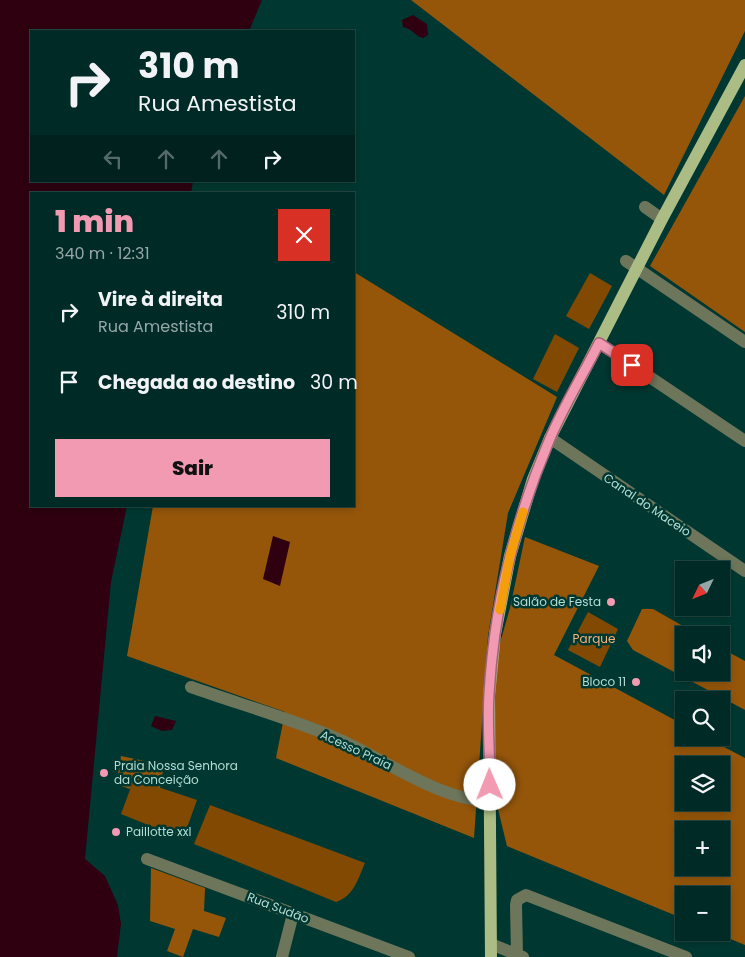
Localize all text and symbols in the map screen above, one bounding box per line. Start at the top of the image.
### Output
text: 310 m [138,41,240,90]
icon: right [55,50,120,115]
text: Rua Amestista [138,88,297,119]
icon: left [99,145,127,173]
icon: ahead [152,145,180,173]
icon: ahead [205,145,233,173]
icon: right [258,145,286,173]
text: 1 min [55,200,134,243]
button: close [278,209,330,261]
text: 340 m · 12:31 [55,242,150,265]
text: Vire à direita [98,286,223,313]
icon: right [55,298,83,326]
text: 310 m [276,299,330,326]
text: Rua Amestista [98,315,213,338]
pin [611,344,653,386]
icon: arrive [618,351,646,379]
icon: arrive [55,368,83,396]
text: Chegada ao destino [98,369,295,396]
text: 30 m [310,369,358,396]
button: Sair [55,439,330,497]
street label: Canal do Maceio [600,469,695,540]
north arrow [675,561,730,616]
map controls [675,561,730,941]
place label: Salão de Festa [513,593,601,610]
marker: Salão de Festa [605,596,617,608]
button: sound [675,626,730,681]
park label: Parque [573,630,615,647]
place label: Bloco 11 [582,673,626,690]
marker: Bloco 11 [630,676,642,688]
button: search [675,691,730,746]
street label: Acesso Praia [318,726,395,773]
button: layers [675,756,730,811]
place label: Praia Nossa Senhora da Conceição [114,757,238,788]
position arrow [463,758,515,810]
marker: Praia Nossa Senhora da Conceição [98,767,110,779]
button: + [675,821,730,876]
place label: Paillotte xxl [126,823,191,840]
marker: Paillotte xxl [110,826,122,838]
button: − [675,886,730,941]
street label: Rua Sudão [245,888,312,927]

